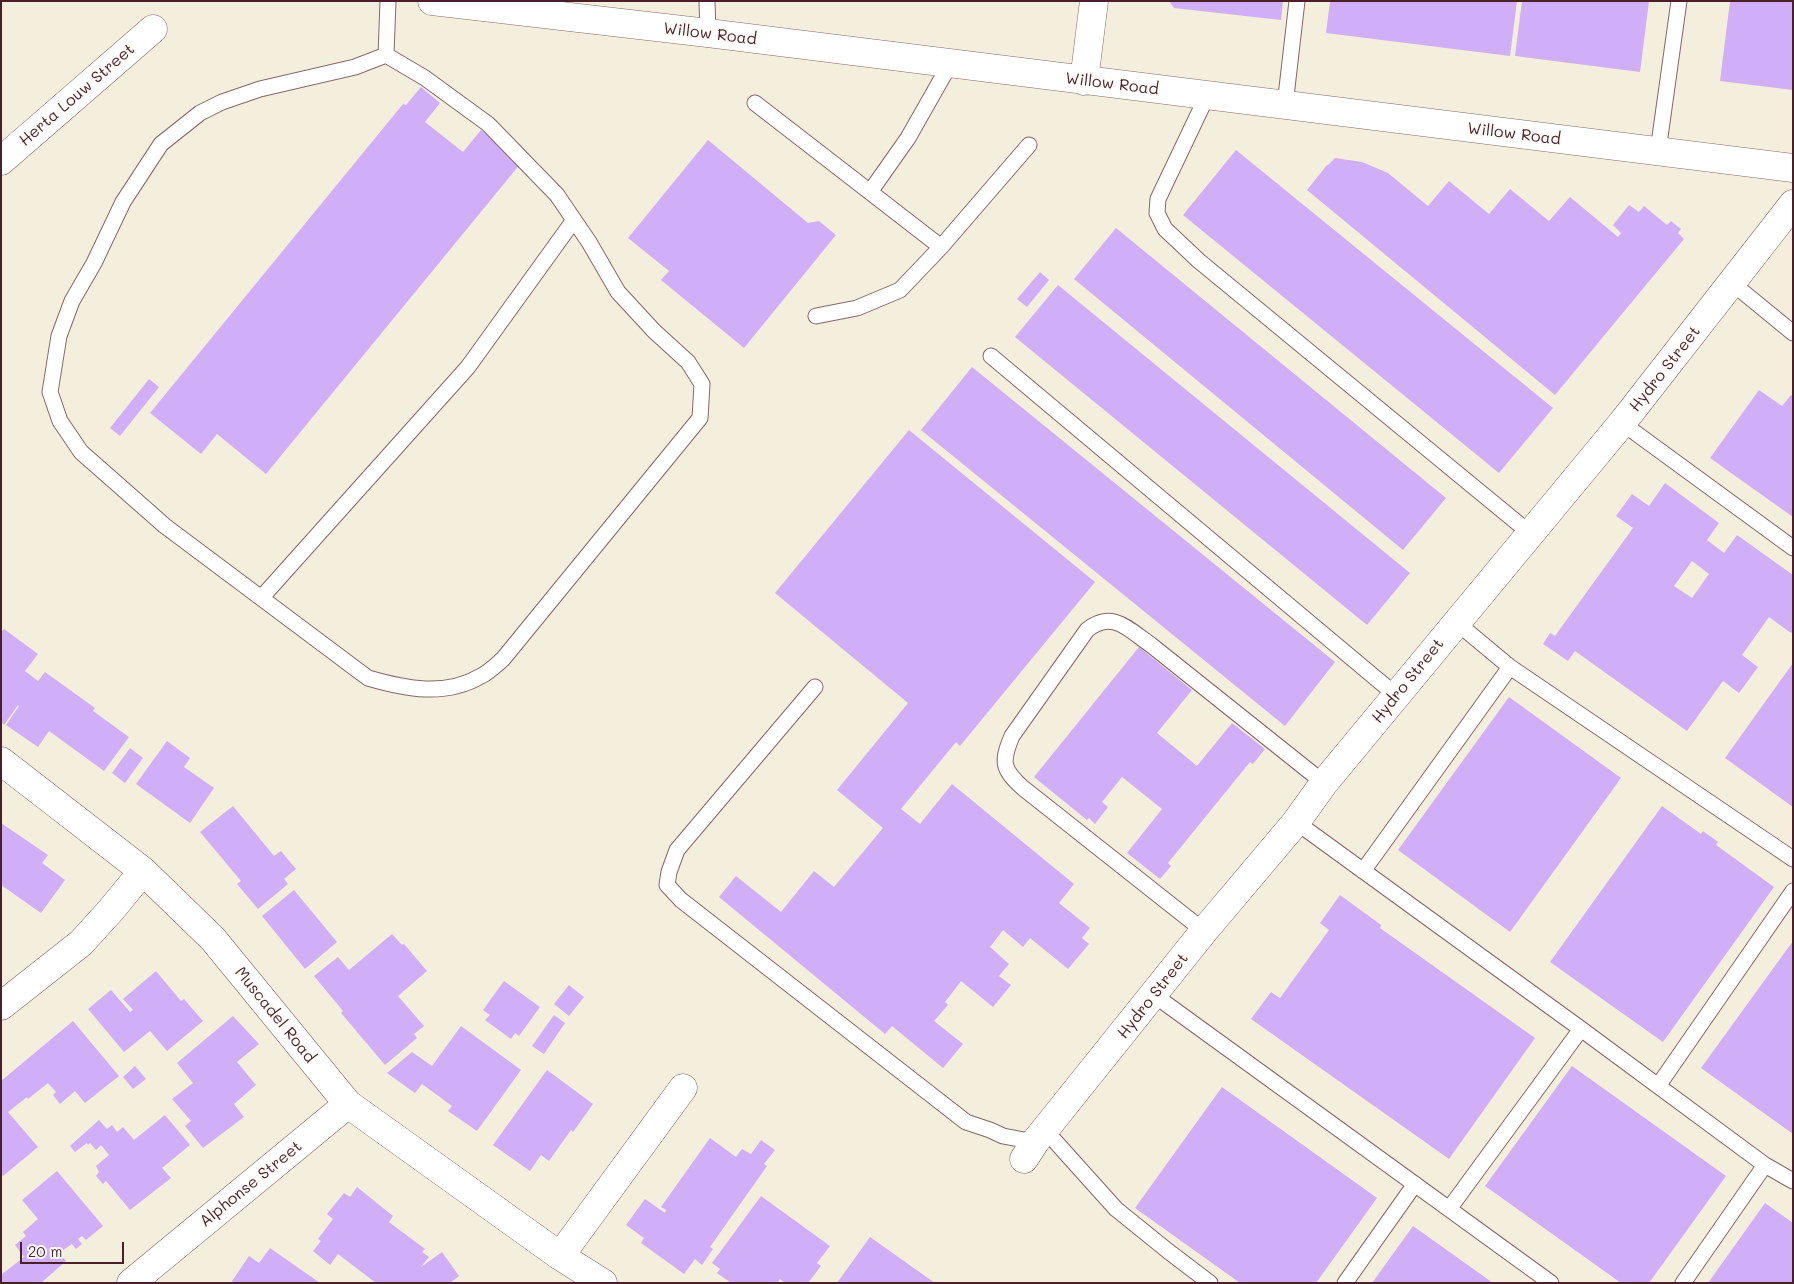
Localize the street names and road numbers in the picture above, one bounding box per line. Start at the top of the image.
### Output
street label: Willow Road [662,19,758,49]
street label: Herta Louw Street [15,40,139,150]
street label: Willow Road [1064,69,1160,99]
street label: Willow Road [1466,119,1562,149]
street label: Hydro Street [1626,322,1704,416]
street label: Hydro Street [1368,635,1448,727]
street label: Hydro Street [1114,949,1192,1043]
street label: Muscadel Road [231,963,319,1067]
street label: Alphonse Street [196,1137,306,1231]

